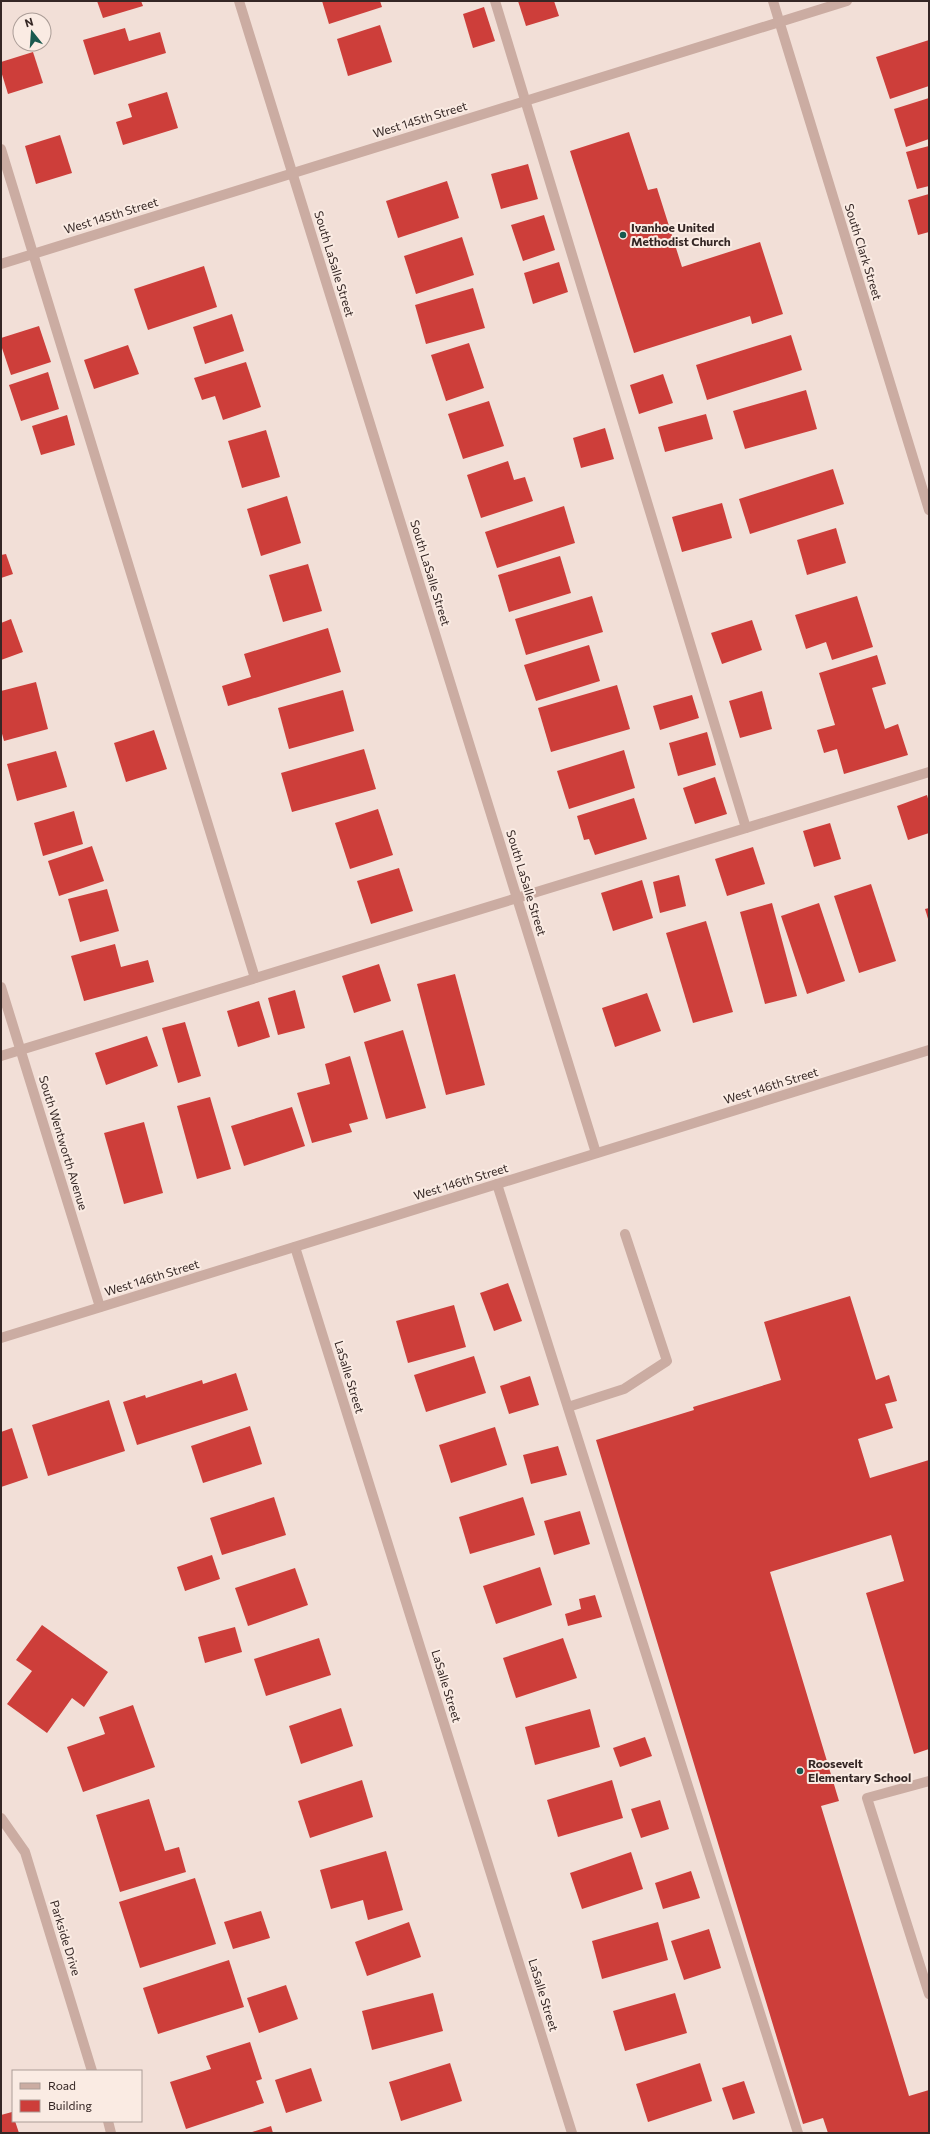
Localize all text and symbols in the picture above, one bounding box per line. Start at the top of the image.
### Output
north arrow [12,12,52,52]
text: N [23,15,35,29]
street label: West 145th Street [371,98,468,140]
street label: West 145th Street [62,194,159,236]
street label: South Clark Street [843,202,885,302]
street label: South LaSalle Street [312,209,358,318]
place label: Ivanhoe United Methodist Church [631,220,731,248]
marker: Ivanhoe United Methodist Church [618,230,628,240]
street label: South LaSalle Street [408,518,454,627]
street label: South LaSalle Street [504,828,550,937]
street label: West 146th Street [722,1064,820,1106]
street label: South Wentworth Avenue [37,1074,91,1212]
street label: West 146th Street [412,1160,510,1202]
street label: West 146th Street [103,1256,201,1298]
street label: LaSalle Street [332,1339,368,1415]
street label: LaSalle Street [429,1648,465,1724]
place label: Roosevelt Elementary School [808,1756,911,1784]
marker: Roosevelt Elementary School [795,1766,805,1776]
street label: Parkside Drive [48,1898,84,1977]
street label: LaSalle Street [526,1957,562,2033]
legend [12,2070,142,2122]
text: Road [48,2078,76,2092]
text: Building [48,2098,92,2112]

